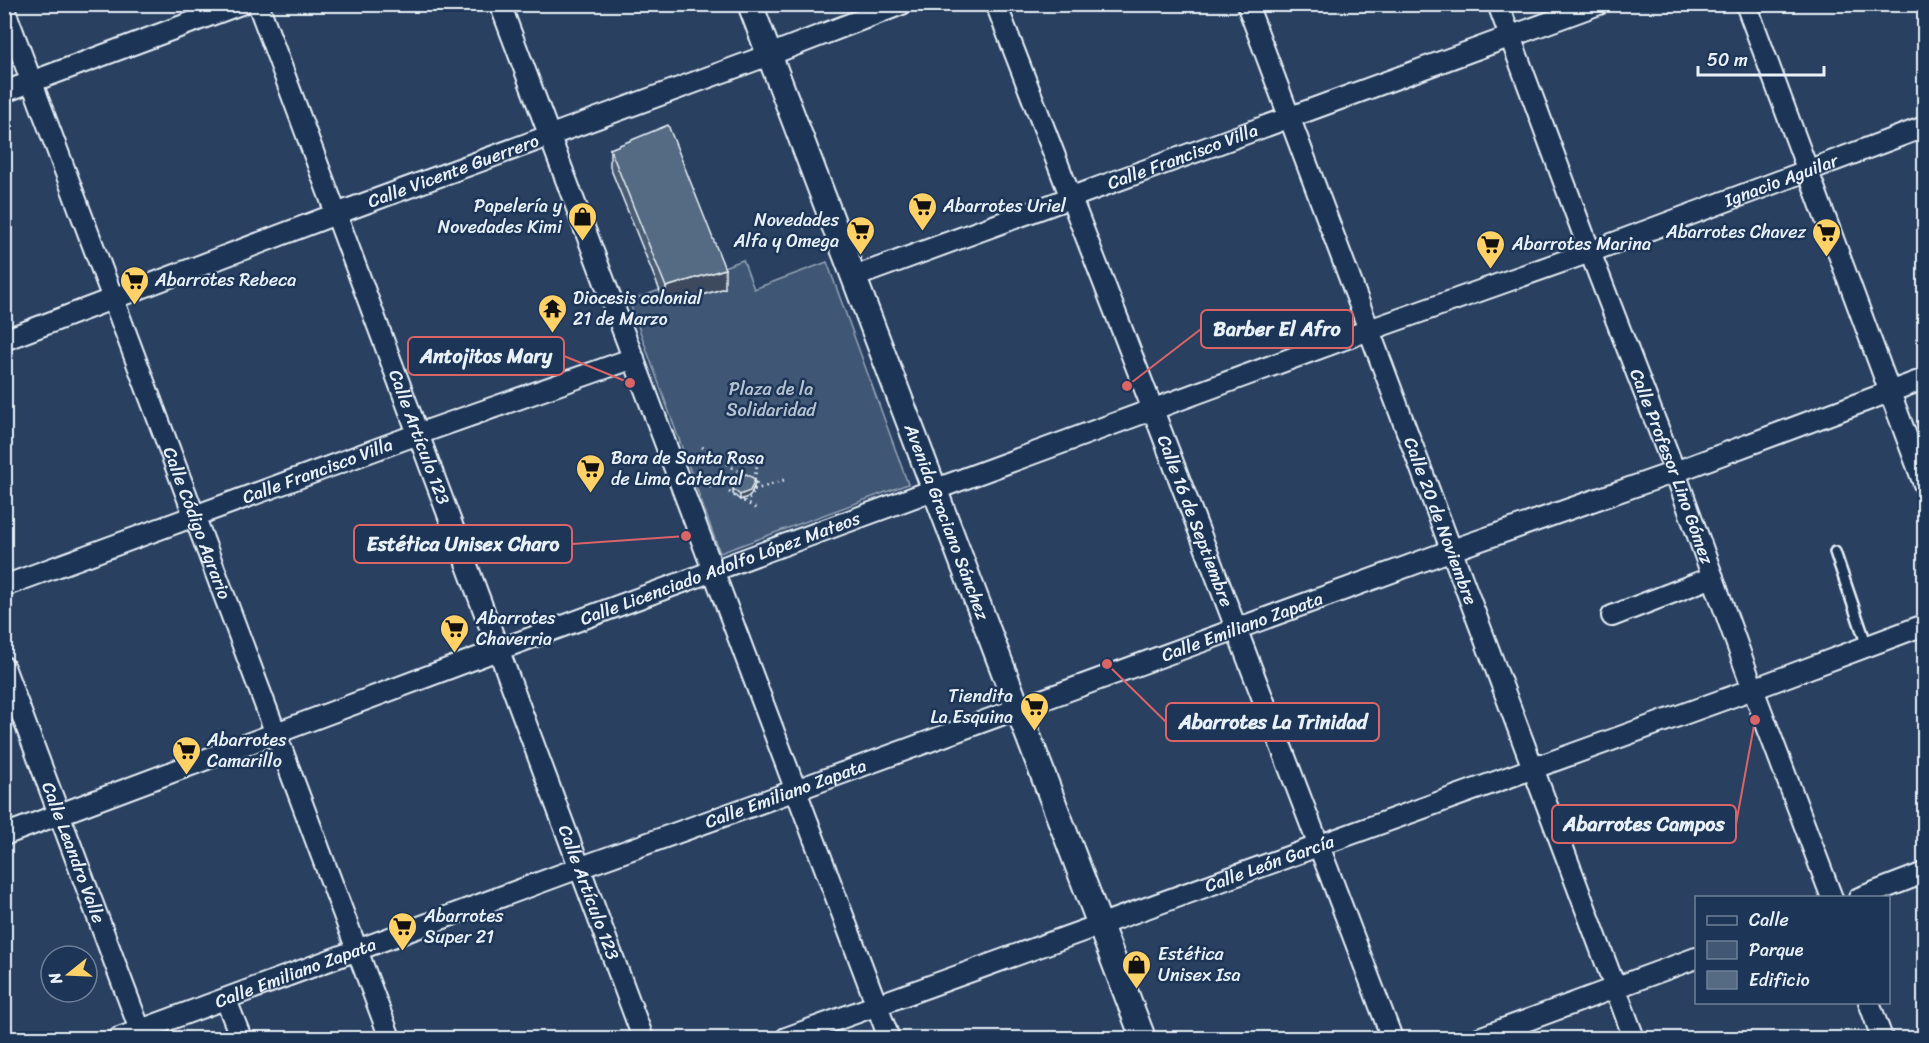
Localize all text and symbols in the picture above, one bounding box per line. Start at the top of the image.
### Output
scale bar [1698,39,1824,77]
text: 50 m [1707,44,1748,76]
street label: Calle Francisco Villa [1103,114,1263,199]
street label: Calle Vicente Guerrero [363,125,544,217]
street label: Ignacio Aguilar [1719,144,1844,217]
place label: Papelería y Novedades Kimi [438,190,563,243]
supermarket icon: Abarrotes Uriel [906,190,938,232]
place label: Abarrotes Uriel [942,190,1067,222]
shop icon: Papelería y Novedades Kimi [567,200,599,242]
place label: Novedades Alfa y Omega [733,204,840,257]
supermarket icon: Novedades Alfa y Omega [844,214,876,256]
place label: Abarrotes Chavez [1665,216,1806,248]
supermarket icon: Abarrotes Chavez [1811,216,1843,258]
supermarket icon: Abarrotes Marina [1475,228,1507,270]
place label: Abarrotes Marina [1511,228,1651,260]
supermarket icon: Abarrotes Rebeca [118,264,150,306]
place label: Abarrotes Rebeca [154,264,296,296]
place label: Diocesis colonial 21 de Marzo [573,282,703,335]
temple icon: Diocesis colonial 21 de Marzo [536,292,568,334]
callout: Barber El Afro [1201,310,1353,348]
text: Barber El Afro [1213,312,1341,347]
callout: Antojitos Mary [408,337,564,375]
text: Antojitos Mary [419,339,553,374]
street label: Calle Profesor Lino Gómez [1620,364,1723,569]
street label: Calle Artículo 123 [379,365,459,509]
park label: Plaza de la Solidaridad [726,373,817,426]
street label: Avenida Graciano Sánchez [895,418,999,625]
street label: Calle Francisco Villa [238,429,397,513]
street label: Calle 16 de Septiembre [1148,430,1243,612]
street label: Calle 20 de Noviembre [1394,432,1487,610]
street label: Calle Código Agrario [154,442,240,604]
place label: Bara de Santa Rosa de Lima Catedral [611,442,764,495]
supermarket icon: Bara de Santa Rosa de Lima Catedral [574,452,606,494]
street label: Calle Licenciado Adolfo López Mateos [575,502,865,635]
callout: Estética Unisex Charo [354,525,572,563]
text: Estética Unisex Charo [367,527,559,562]
street label: Calle Emiliano Zapata [1157,583,1327,671]
place label: Abarrotes Chaverria [475,602,556,655]
supermarket icon: Abarrotes Chaverria [439,612,471,654]
place label: Tiendita La Esquina [931,680,1013,733]
supermarket icon: Tiendita La Esquina [1018,690,1050,732]
callout: Abarrotes La Trinidad [1166,703,1379,741]
text: Abarrotes La Trinidad [1178,705,1370,740]
place label: Abarrotes Camarillo [206,724,287,777]
supermarket icon: Abarrotes Camarillo [170,734,202,776]
street label: Calle Emiliano Zapata [700,750,871,838]
street label: Calle Leandro Valle [32,777,115,928]
callout: Abarrotes Campos [1552,805,1736,843]
text: Abarrotes Campos [1562,807,1725,842]
street label: Calle Artículo 123 [549,820,629,965]
street label: Calle León García [1200,825,1340,902]
legend [1695,896,1890,1004]
place label: Abarrotes Super 21 [423,900,504,953]
text: Calle [1749,904,1789,936]
supermarket icon: Abarrotes Super 21 [387,910,419,952]
street label: Calle Emiliano Zapata [210,928,381,1017]
text: Parque [1749,934,1804,966]
place label: Estética Unisex Isa [1158,938,1240,991]
north arrow [39,944,99,1004]
shop icon: Estética Unisex Isa [1121,948,1153,990]
text: Edificio [1749,964,1810,996]
text: N [39,968,71,989]

